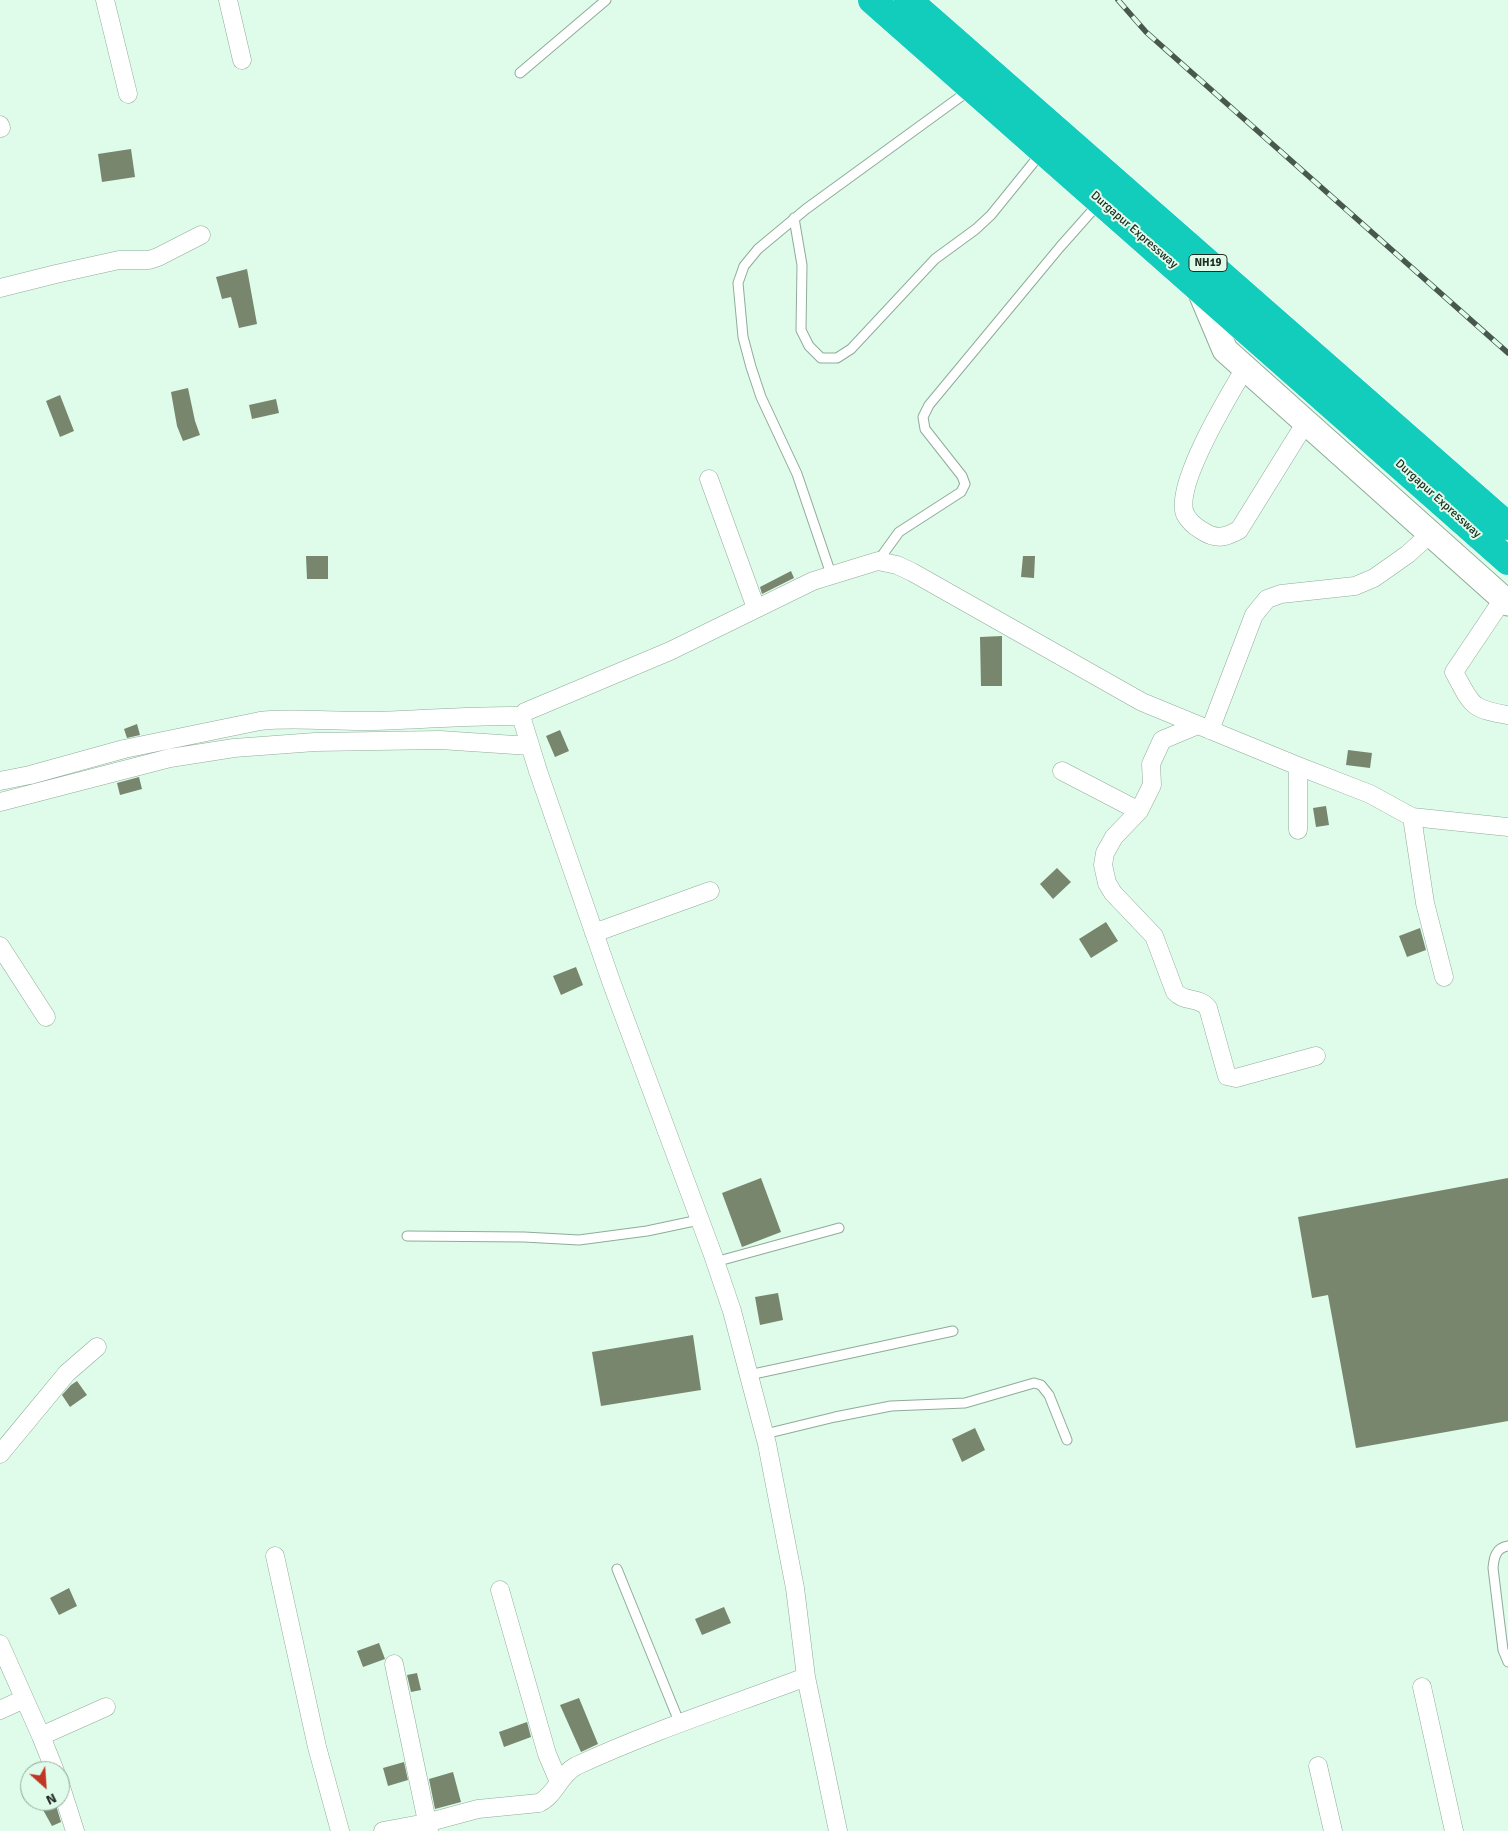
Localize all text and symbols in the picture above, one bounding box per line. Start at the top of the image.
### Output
street label: Durgapur Expressway [1088,188,1180,272]
road number: NH19 [1189,254,1227,272]
street label: Durgapur Expressway [1392,457,1484,541]
north arrow [20,1761,70,1811]
text: N [43,1789,59,1809]

